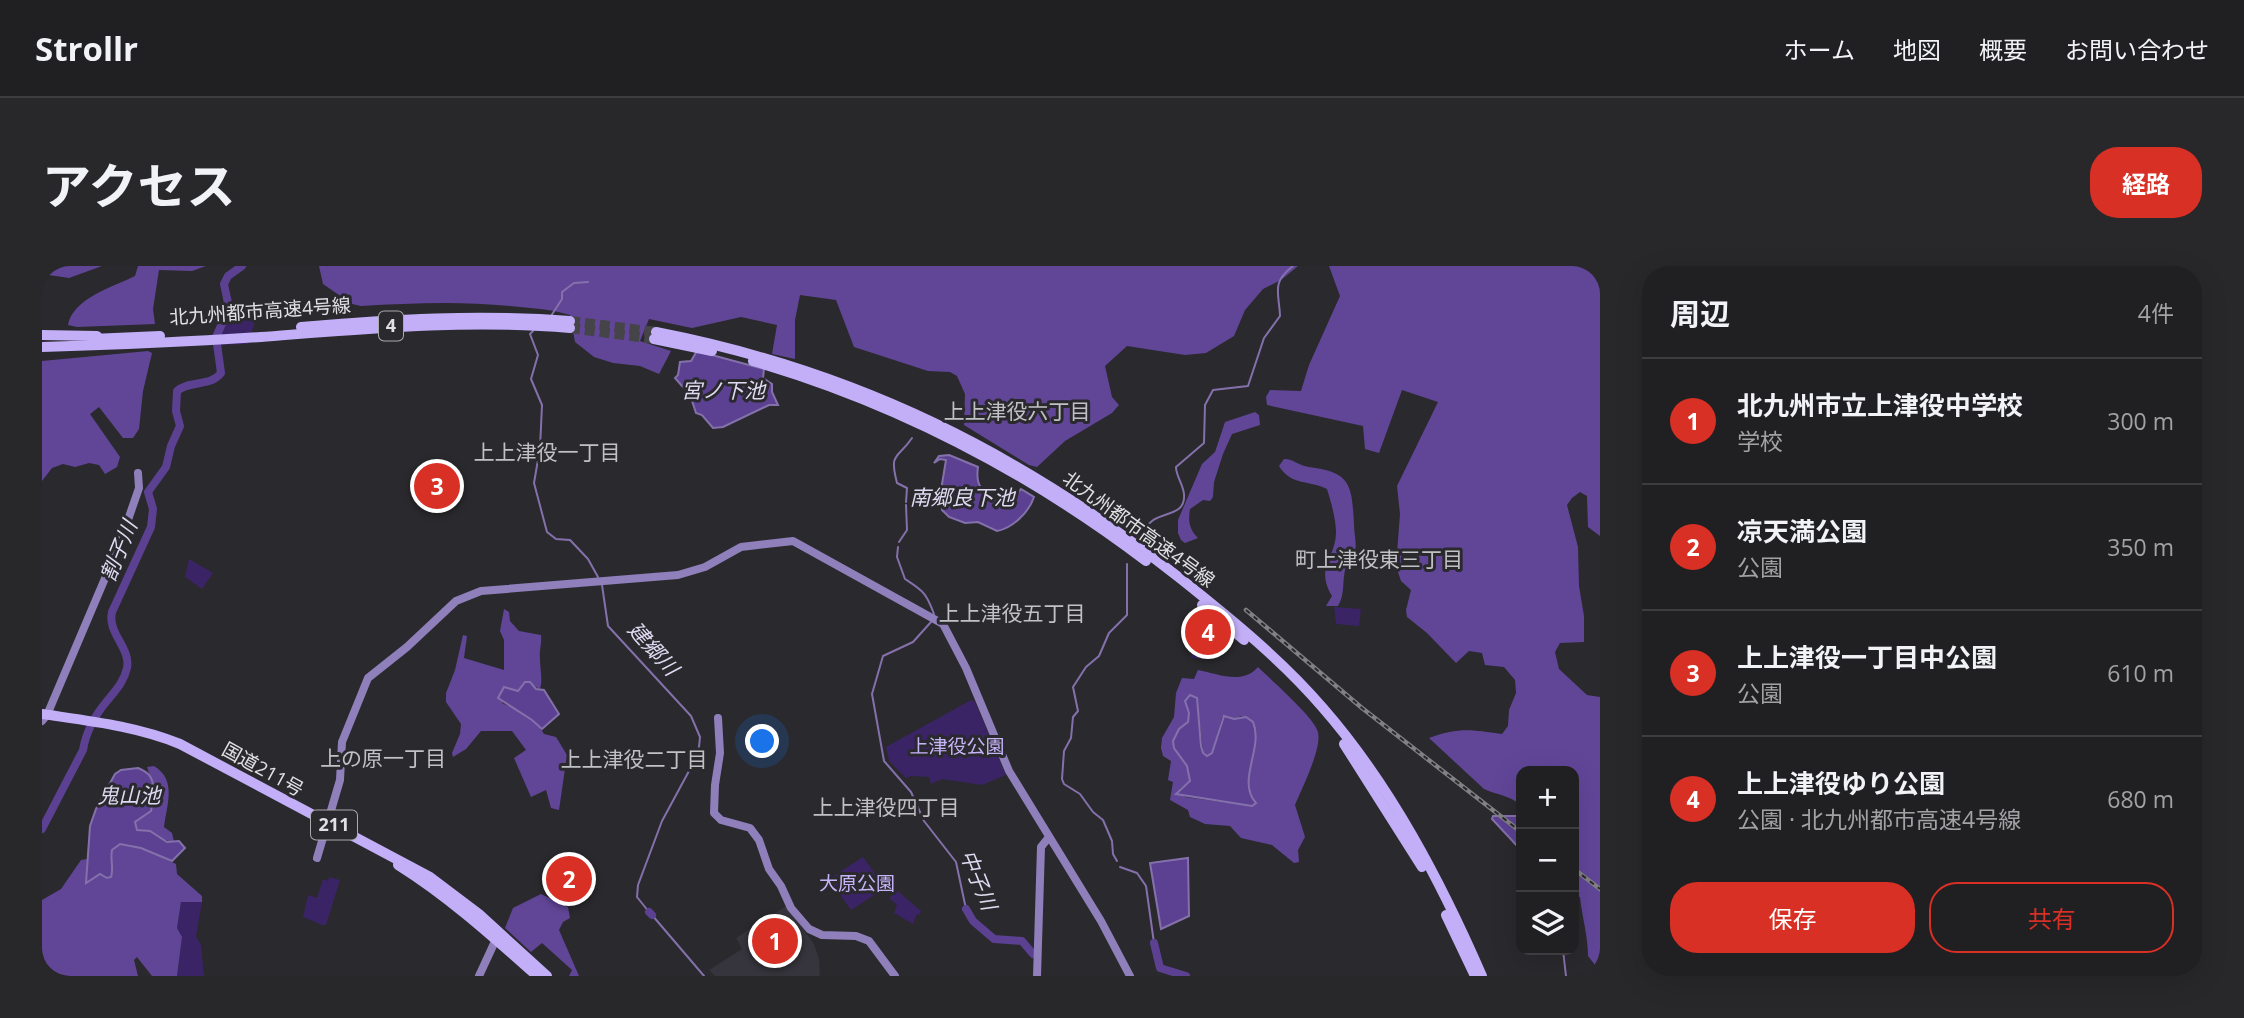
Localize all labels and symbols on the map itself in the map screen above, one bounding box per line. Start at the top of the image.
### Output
street label: 北九州都市高速4号線 [168,292,352,330]
road number: 4 [379,312,403,340]
water label: 宮ノ下池 [681,376,767,404]
district label: 上上津役六丁目 [944,397,1091,425]
district label: 上上津役一丁目 [474,438,621,466]
pin: 3 [414,460,460,512]
street label: 北九州都市高速4号線 [1058,465,1220,593]
water label: 南郷良下池 [910,483,1016,511]
water label: 割子川 [93,514,144,585]
district label: 町上津役東三丁目 [1295,545,1463,573]
district label: 上上津役五丁目 [939,599,1086,627]
pin: 4 [1185,606,1231,658]
water label: 建郷川 [622,616,687,683]
your location [745,724,779,758]
park label: 上津役公園 [909,733,1005,759]
street label: 国道211号 [218,736,308,802]
district label: 上の原一丁目 [320,744,446,772]
district label: 上上津役二丁目 [561,745,708,773]
water label: 鬼山池 [98,781,162,809]
district label: 上上津役四丁目 [813,793,960,821]
road number: 211 [311,810,357,840]
water label: 中子川 [954,845,1004,916]
pin: 2 [546,853,592,905]
park label: 大原公園 [819,870,895,896]
pin: 1 [752,915,798,967]

